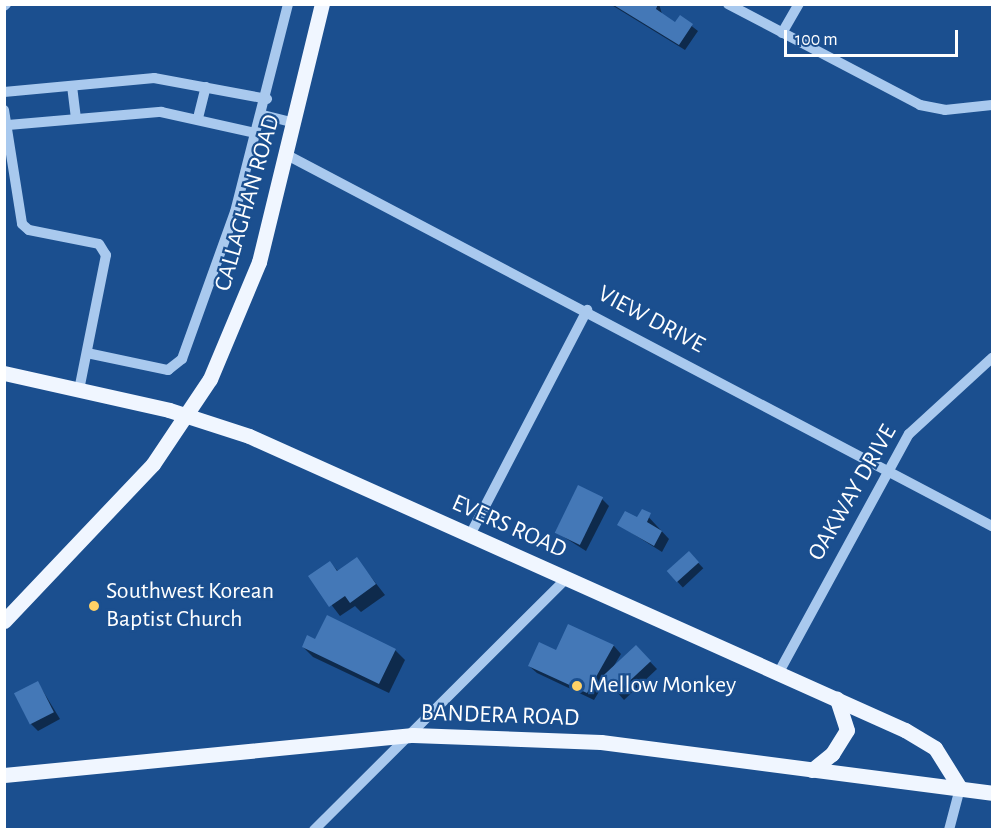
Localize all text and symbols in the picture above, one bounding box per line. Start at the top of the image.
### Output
scale bar [787,18,961,56]
text: 100 m [795,31,838,49]
street label: CALLAGHAN ROAD [209,111,287,295]
street label: VIEW DRIVE [593,280,709,360]
street label: OAKWAY DRIVE [803,420,903,566]
street label: EVERS ROAD [447,489,571,565]
place label: Southwest Korean Baptist Church [106,578,274,634]
marker: Southwest Korean Baptist Church [87,599,101,613]
place label: Mellow Monkey [589,672,736,700]
marker: Mellow Monkey [570,679,584,693]
street label: BANDERA ROAD [420,699,580,733]

